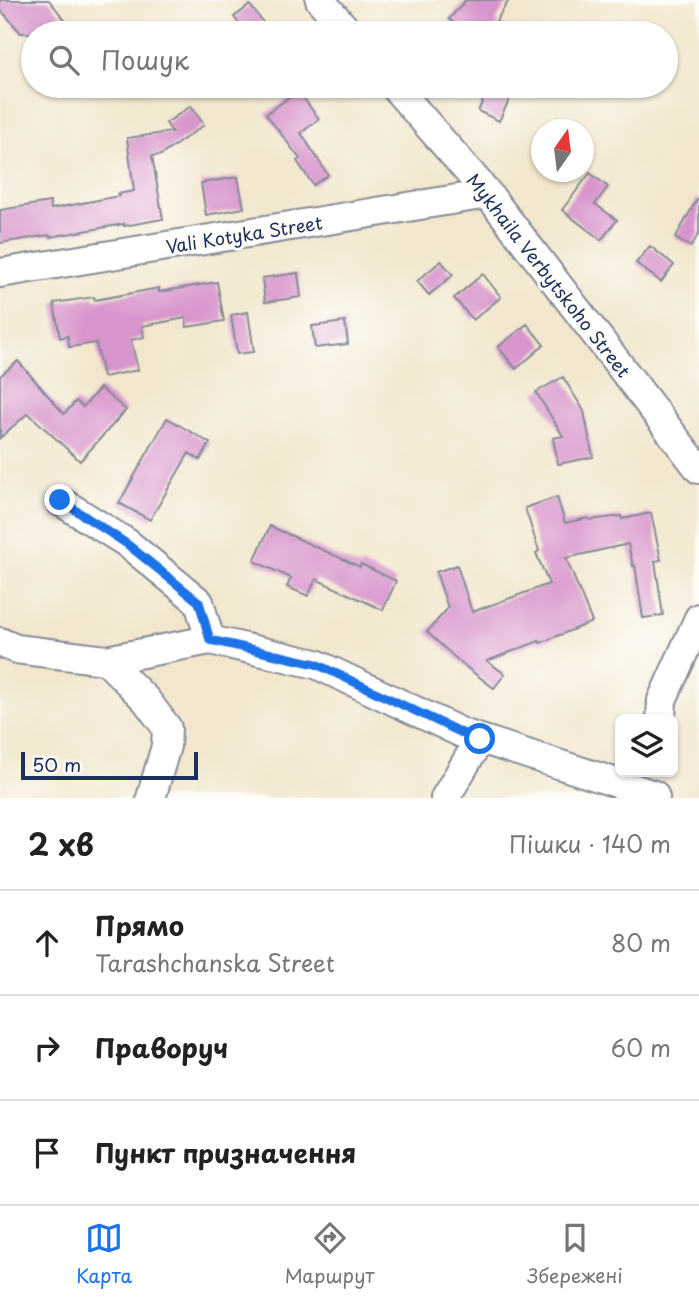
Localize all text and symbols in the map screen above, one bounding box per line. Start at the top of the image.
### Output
search box [21,21,678,98]
text: Пошук [101,40,189,79]
icon: search [45,41,83,79]
north arrow [531,119,594,182]
street label: Mykhaila Verbytskoho Street [461,167,637,383]
street label: Vali Kotyka Street [164,208,324,260]
route end [44,484,75,515]
map controls [615,714,678,777]
button: layers [615,714,678,777]
route start [464,723,495,754]
scale bar [21,749,198,781]
text: 50 m [32,750,81,778]
text: 2 хв [28,821,94,866]
text: Пішки · 140 m [509,826,671,861]
text: Прямо [95,906,184,945]
icon: ahead [28,924,66,962]
text: 80 m [611,925,671,960]
text: Tarashchanska Street [95,945,335,980]
text: Праворуч [95,1028,228,1067]
icon: right [28,1029,66,1067]
text: 60 m [611,1030,671,1065]
text: Пункт призначення [95,1133,356,1172]
icon: arrive [28,1134,66,1172]
tab: Карта [76,1219,132,1289]
tab: Маршрут [285,1219,375,1289]
tab: Збережені [527,1219,623,1289]

